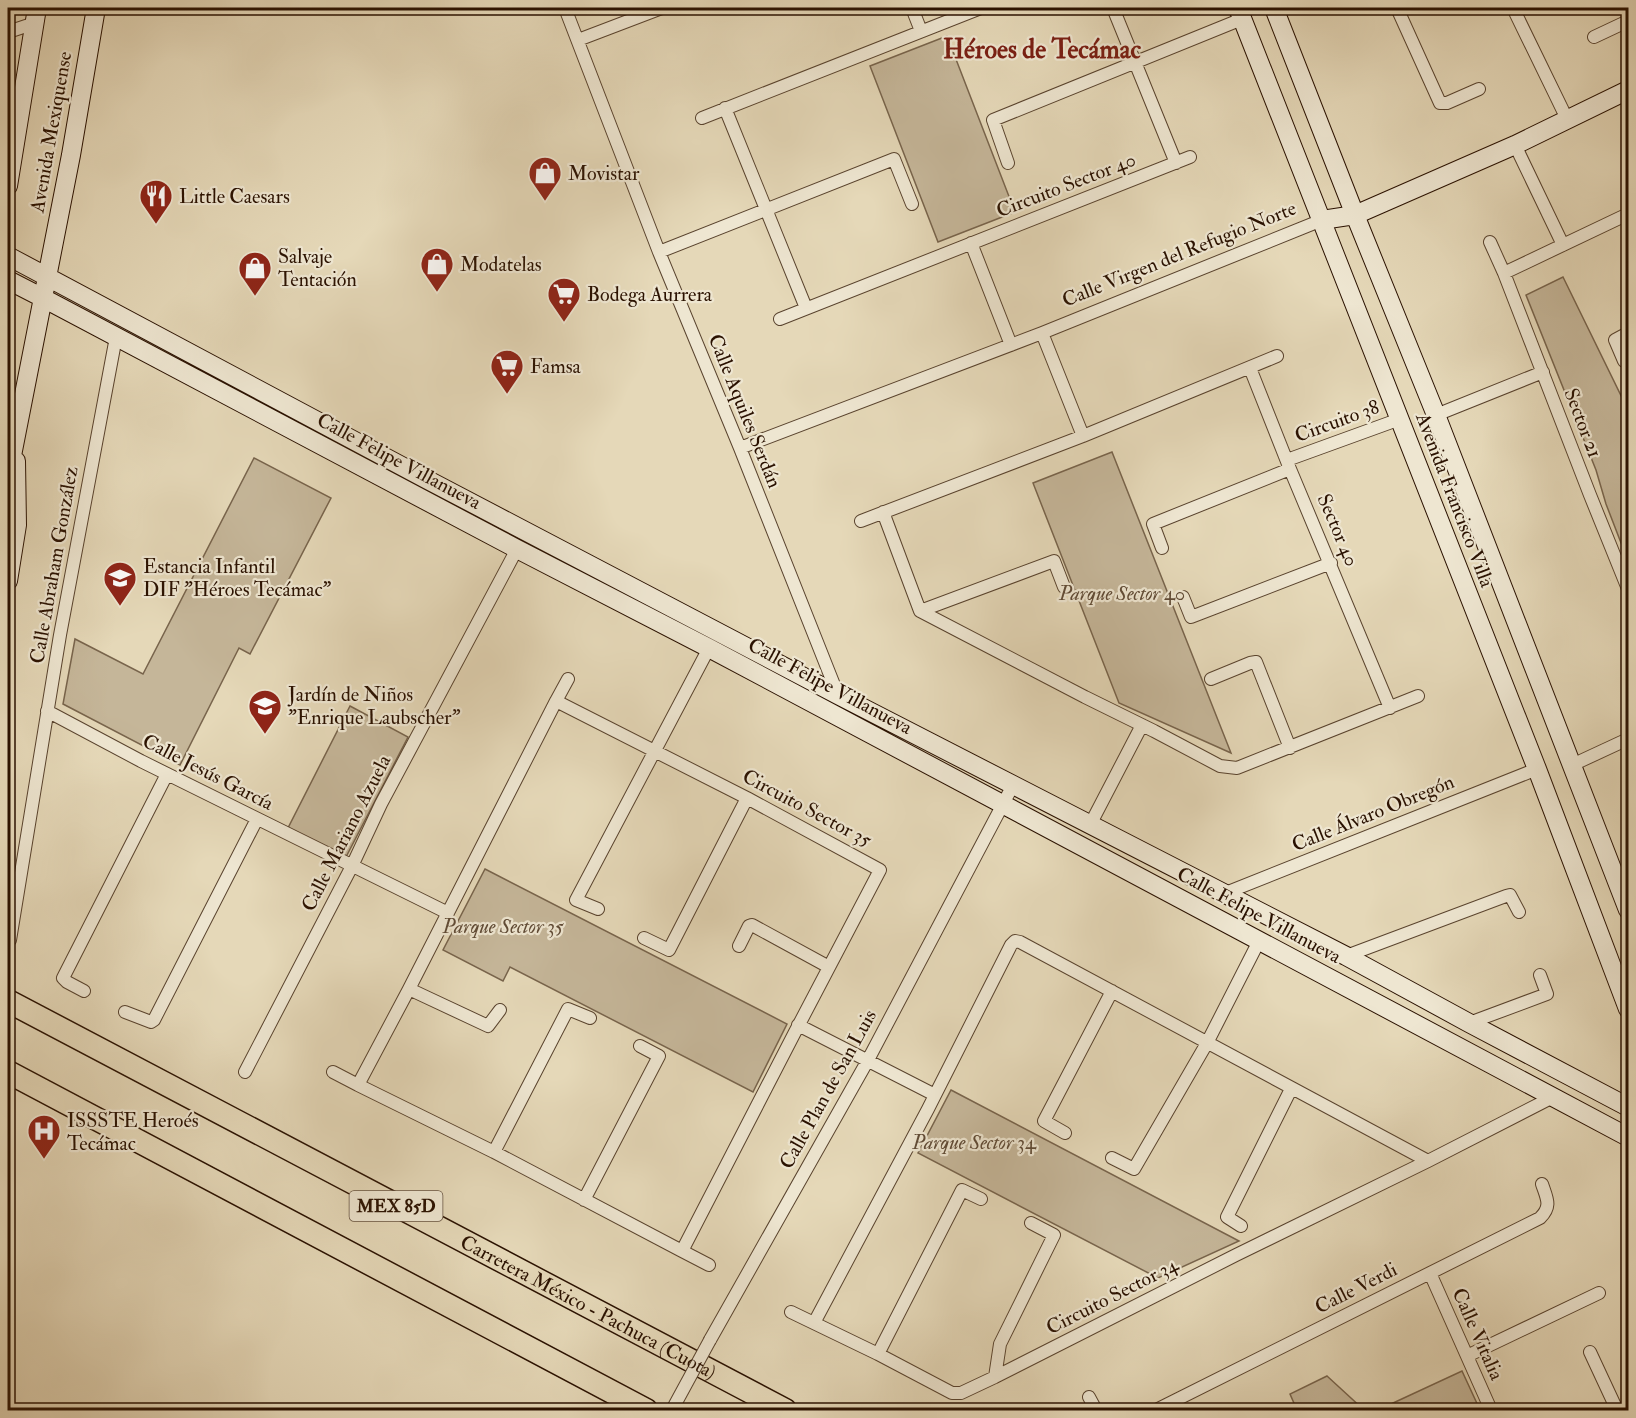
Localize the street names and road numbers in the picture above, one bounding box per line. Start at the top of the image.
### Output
street label: Avenida Mexiquense [24,50,77,215]
street label: Circuito Sector 40 [993,147,1139,223]
street label: Calle Virgen del Refugio Norte [1058,196,1300,312]
street label: Calle Aquiles Serdán [703,330,787,492]
street label: Sector 21 [1558,385,1608,461]
street label: Circuito 38 [1291,394,1383,448]
street label: Calle Felipe Villanueva [312,407,486,516]
street label: Avenida Francisco Villa [1410,408,1500,591]
street label: Calle Abraham González [24,464,84,666]
street label: Sector 40 [1312,490,1364,570]
street label: Calle Felipe Villanueva [743,632,917,741]
street label: Calle Jesús García [138,728,278,816]
street label: Calle Mariano Azuela [296,750,397,916]
street label: Circuito Sector 35 [738,763,876,853]
street label: Calle Álvaro Obregón [1288,768,1458,857]
street label: Calle Felipe Villanueva [1172,861,1346,970]
street label: Calle Plan de San Luis [774,1005,882,1173]
road number: MEX 85D [350,1191,442,1221]
street label: Carretera México - Pachuca (Cuota) [456,1229,721,1384]
street label: Circuito Sector 34 [1042,1251,1183,1340]
street label: Calle Verdi [1311,1257,1401,1319]
street label: Calle Vitalia [1447,1284,1510,1385]

